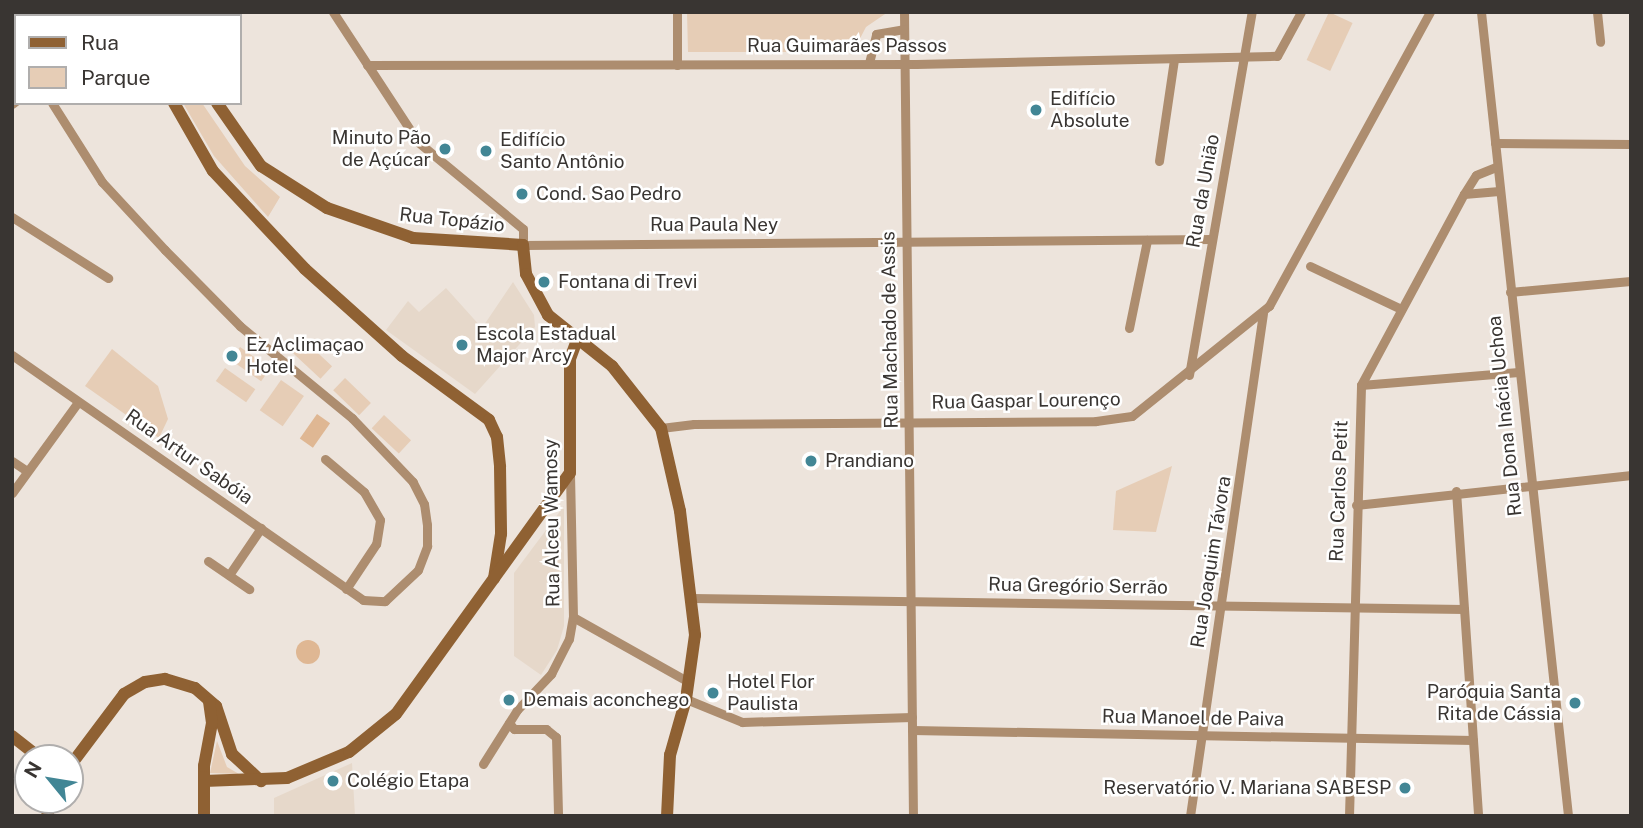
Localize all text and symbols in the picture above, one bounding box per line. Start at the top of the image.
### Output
legend [14,14,242,105]
text: Rua [81,30,119,55]
street label: Rua Guimarães Passos [747,35,947,57]
text: Parque [81,65,150,90]
place label: Edifício Absolute [1050,88,1129,132]
marker: Edifício Absolute [1028,102,1044,118]
place label: Minuto Pão de Açúcar [332,127,431,171]
place label: Edifício Santo Antônio [500,129,625,173]
street label: Rua da União [1182,132,1224,250]
marker: Minuto Pão de Açúcar [437,141,453,157]
marker: Edifício Santo Antônio [478,143,494,159]
place label: Cond. Sao Pedro [536,183,682,205]
marker: Cond. Sao Pedro [514,186,530,202]
street label: Rua Topázio [398,203,506,237]
street label: Rua Paula Ney [650,214,778,236]
street label: Rua Machado de Assis [877,231,903,429]
place label: Fontana di Trevi [558,271,698,293]
marker: Fontana di Trevi [536,274,552,290]
street label: Rua Dona Inácia Uchoa [1483,315,1527,517]
place label: Escola Estadual Major Arcy [476,323,616,367]
place label: Ez Aclimaçao Hotel [246,334,364,378]
marker: Escola Estadual Major Arcy [454,337,470,353]
marker: Ez Aclimaçao Hotel [224,348,240,364]
street label: Rua Gaspar Lourenço [931,388,1121,414]
street label: Rua Artur Sabóia [121,405,257,509]
street label: Rua Carlos Petit [1325,420,1353,562]
street label: Rua Alceu Wamosy [539,438,565,608]
place label: Prandiano [825,450,914,472]
marker: Prandiano [803,453,819,469]
street label: Rua Joaquim Távora [1186,474,1236,650]
street label: Rua Gregório Serrão [988,573,1168,599]
place label: Hotel Flor Paulista [727,671,815,715]
place label: Paróquia Santa Rita de Cássia [1427,681,1561,725]
marker: Hotel Flor Paulista [705,685,721,701]
place label: Demais aconchego [523,689,689,711]
marker: Demais aconchego [501,692,517,708]
marker: Paróquia Santa Rita de Cássia [1567,695,1583,711]
street label: Rua Manoel de Paiva [1101,705,1285,731]
north arrow [14,744,84,814]
text: N [19,758,46,781]
place label: Colégio Etapa [347,770,469,792]
marker: Colégio Etapa [325,773,341,789]
place label: Reservatório V. Mariana SABESP [1103,777,1391,799]
marker: Reservatório V. Mariana SABESP [1397,780,1413,796]

